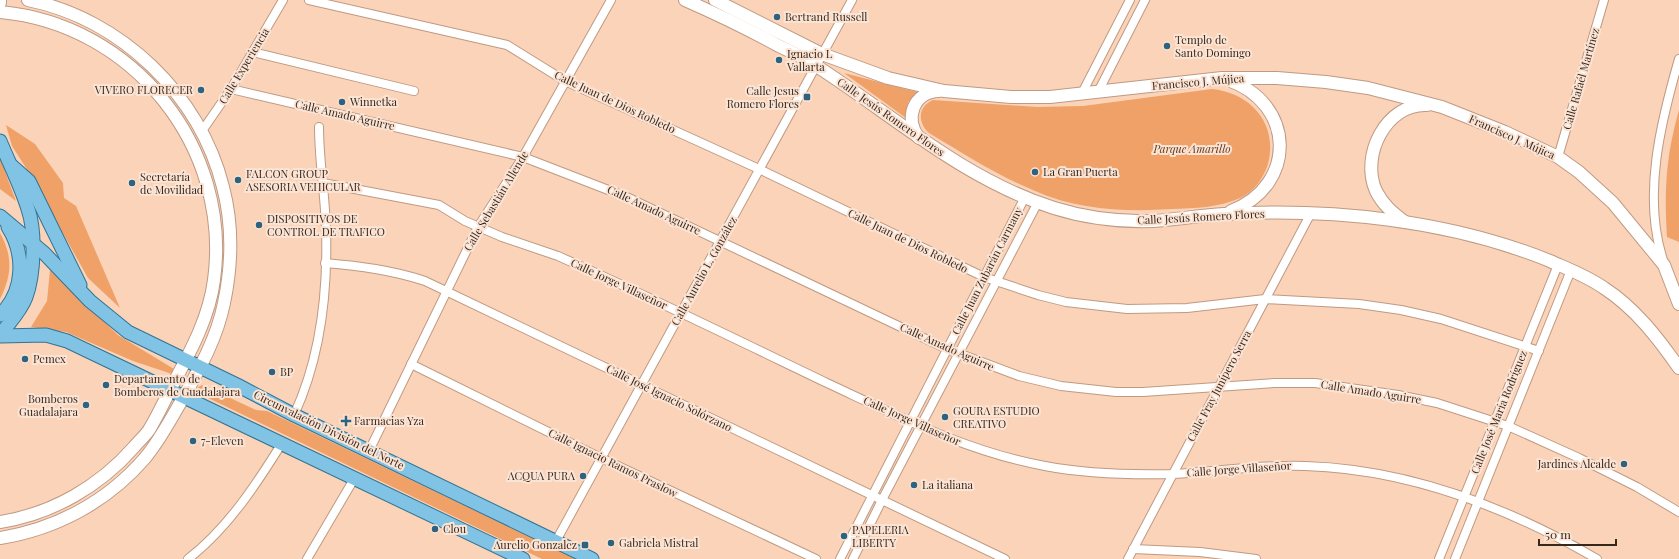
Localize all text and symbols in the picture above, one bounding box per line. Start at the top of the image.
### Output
place label: Bertrand Russell [785,9,868,24]
marker: Bertrand Russell [772,12,782,22]
street label: Calle Experiencia [215,24,272,107]
street label: Calle Rafaél Martínez [1559,26,1602,131]
place label: Templo de Santo Domingo [1175,32,1251,60]
marker: Templo de Santo Domingo [1162,41,1172,51]
place label: Ignacio L Vallarta [786,46,833,74]
marker: Ignacio L Vallarta [774,55,784,65]
street label: Calle Juan de Dios Robledo [552,67,678,136]
street label: Francisco J. Mújica [1151,70,1245,93]
street label: Calle Jesús Romero Flores [835,74,948,159]
place label: VIVERO FLORECER [94,82,194,97]
place label: Calle Jesus Romero Flores [727,83,799,111]
marker: VIVERO FLORECER [196,85,206,95]
marker: Calle Jesus Romero Flores [802,92,812,102]
place label: Winnetka [349,94,397,109]
street label: Calle Amado Aguirre [294,96,397,133]
marker: Winnetka [337,97,347,107]
street label: Francisco J. Mújica [1467,111,1558,162]
park label: Parque Amarillo [1152,141,1231,156]
street label: Calle Sebastián Allende [460,147,532,254]
place label: La Gran Puerta [1043,164,1118,179]
place label: FALCON GROUP ASESORIA VEHICULAR [245,166,362,194]
marker: La Gran Puerta [1030,167,1040,177]
place label: Secretaría de Movilidad [140,169,204,197]
marker: FALCON GROUP ASESORIA VEHICULAR [233,175,243,185]
marker: Secretaría de Movilidad [127,178,137,188]
street label: Calle Amado Aguirre [605,181,704,238]
street label: Calle Juan Zubarán Carmany [948,204,1026,337]
street label: Calle Juan de Dios Robledo [846,205,971,276]
street label: Calle Jesús Romero Flores [1137,206,1265,227]
place label: DISPOSITIVOS DE CONTROL DE TRAFICO [267,211,385,239]
street label: Calle Aurelio L. González [667,214,740,328]
marker: DISPOSITIVOS DE CONTROL DE TRAFICO [254,220,264,230]
street label: Calle Jorge Villaseñor [568,255,670,313]
street label: Calle Amado Aguirre [898,319,997,374]
street label: Calle Fray Junípero Serra [1183,327,1255,444]
street label: Calle José María Rodríguez [1467,348,1530,476]
place label: Pemex [33,351,66,366]
marker: Pemex [20,354,30,364]
street label: Calle José Ignacio Solórzano [604,361,735,435]
place label: BP [280,364,294,379]
marker: BP [267,367,277,377]
place label: Departamento de Bomberos de Guadalajara [114,371,241,399]
street label: Calle Amado Aguirre [1320,376,1423,407]
marker: Departamento de Bomberos de Guadalajara [101,380,111,390]
street label: Circunvalación División del Norte [251,386,408,473]
place label: Bomberos Guadalajara [19,391,79,419]
street label: Calle Jorge Villaseñor [861,392,963,449]
marker: Bomberos Guadalajara [81,400,91,410]
place label: GOURA ESTUDIO CREATIVO [953,403,1040,431]
marker: GOURA ESTUDIO CREATIVO [940,412,950,422]
place label: Farmacias Yza [354,413,424,428]
marker: Farmacias Yza [341,416,351,426]
street label: Calle Ignacio Ramos Praslow [546,425,681,501]
place label: 7-Eleven [201,433,244,448]
marker: 7-Eleven [188,436,198,446]
place label: Jardines Alcalde [1537,456,1616,471]
street label: Calle Jorge Villaseñor [1186,457,1292,480]
marker: Jardines Alcalde [1619,459,1629,469]
place label: ACQUA PURA [507,468,575,483]
marker: ACQUA PURA [578,471,588,481]
place label: La italiana [922,477,974,492]
marker: La italiana [909,480,919,490]
place label: Clou [443,521,467,536]
scale bar [1539,521,1616,547]
place label: PAPELERIA LIBERTY [852,522,909,550]
marker: Clou [430,524,440,534]
text: 50 m [1545,526,1571,542]
marker: PAPELERIA LIBERTY [839,531,849,541]
place label: Gabriela Mistral [619,535,698,550]
place label: Aurelio Gonzalez [493,537,577,552]
marker: Gabriela Mistral [606,538,616,548]
marker: Aurelio Gonzalez [580,540,590,550]

